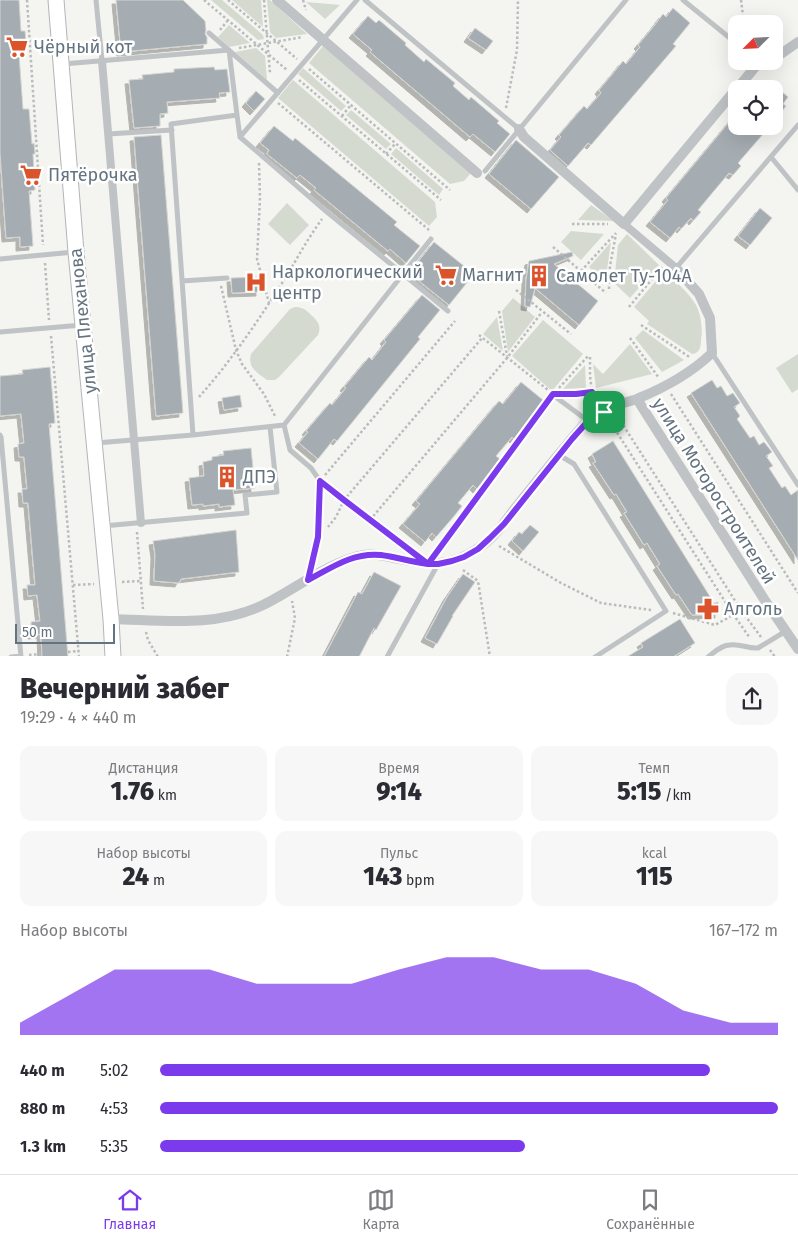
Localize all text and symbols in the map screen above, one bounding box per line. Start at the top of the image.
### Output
north arrow [728,15,782,70]
map controls [728,15,783,135]
supermarket icon: Чёрный кот [4,34,30,60]
place label: Чёрный кот [34,36,133,58]
button: locate [728,80,783,135]
supermarket icon: Пятёрочка [18,162,44,188]
place label: Пятёрочка [48,164,138,186]
street label: улица Плеханова [64,247,102,395]
place label: Наркологический центр [272,261,423,304]
supermarket icon: Магнит [433,262,459,288]
building icon: Самолет Ту-104А [526,263,552,289]
place label: Магнит [462,264,524,286]
place label: Самолет Ту-104А [556,265,692,287]
hospital icon: Наркологический центр [243,269,269,295]
pin [583,391,625,433]
street label: улица Моторостроителей [648,394,780,588]
icon: arrive [590,398,618,426]
building icon: ДПЭ [214,464,240,490]
place label: ДПЭ [242,466,276,488]
pharmacy icon: Алголь [695,596,721,622]
place label: Алголь [724,598,782,620]
scale bar [15,622,115,645]
text: 50 m [22,624,53,641]
text: Вечерний забег [20,672,229,705]
button: share [726,673,778,725]
text: 19:29 · 4 × 440 m [20,708,137,727]
text: Дистанция [109,760,178,777]
text: Время [378,760,420,777]
text: Темп [638,760,670,777]
text: 1.76 [110,777,154,807]
text: 9:14 [376,777,422,807]
text: 5:15 [617,777,661,807]
text: km [154,787,177,804]
text: /km [661,787,692,804]
text: Набор высоты [96,845,191,862]
text: Пульс [380,845,418,862]
text: kcal [642,845,667,862]
text: 24 [122,862,149,892]
text: 143 [363,862,402,892]
text: 115 [636,862,673,892]
text: m [149,872,165,889]
text: bpm [402,872,435,889]
text: Набор высоты [20,921,128,940]
text: 167–172 m [709,921,778,940]
text: 440 m [20,1061,65,1080]
text: 5:02 [100,1061,129,1080]
text: 880 m [20,1099,65,1118]
text: 4:53 [100,1099,128,1118]
text: 1.3 km [20,1137,66,1156]
text: 5:35 [100,1137,128,1156]
tab: Главная [103,1186,156,1233]
tab: Карта [363,1186,400,1233]
tab: Сохранённые [606,1186,695,1233]

